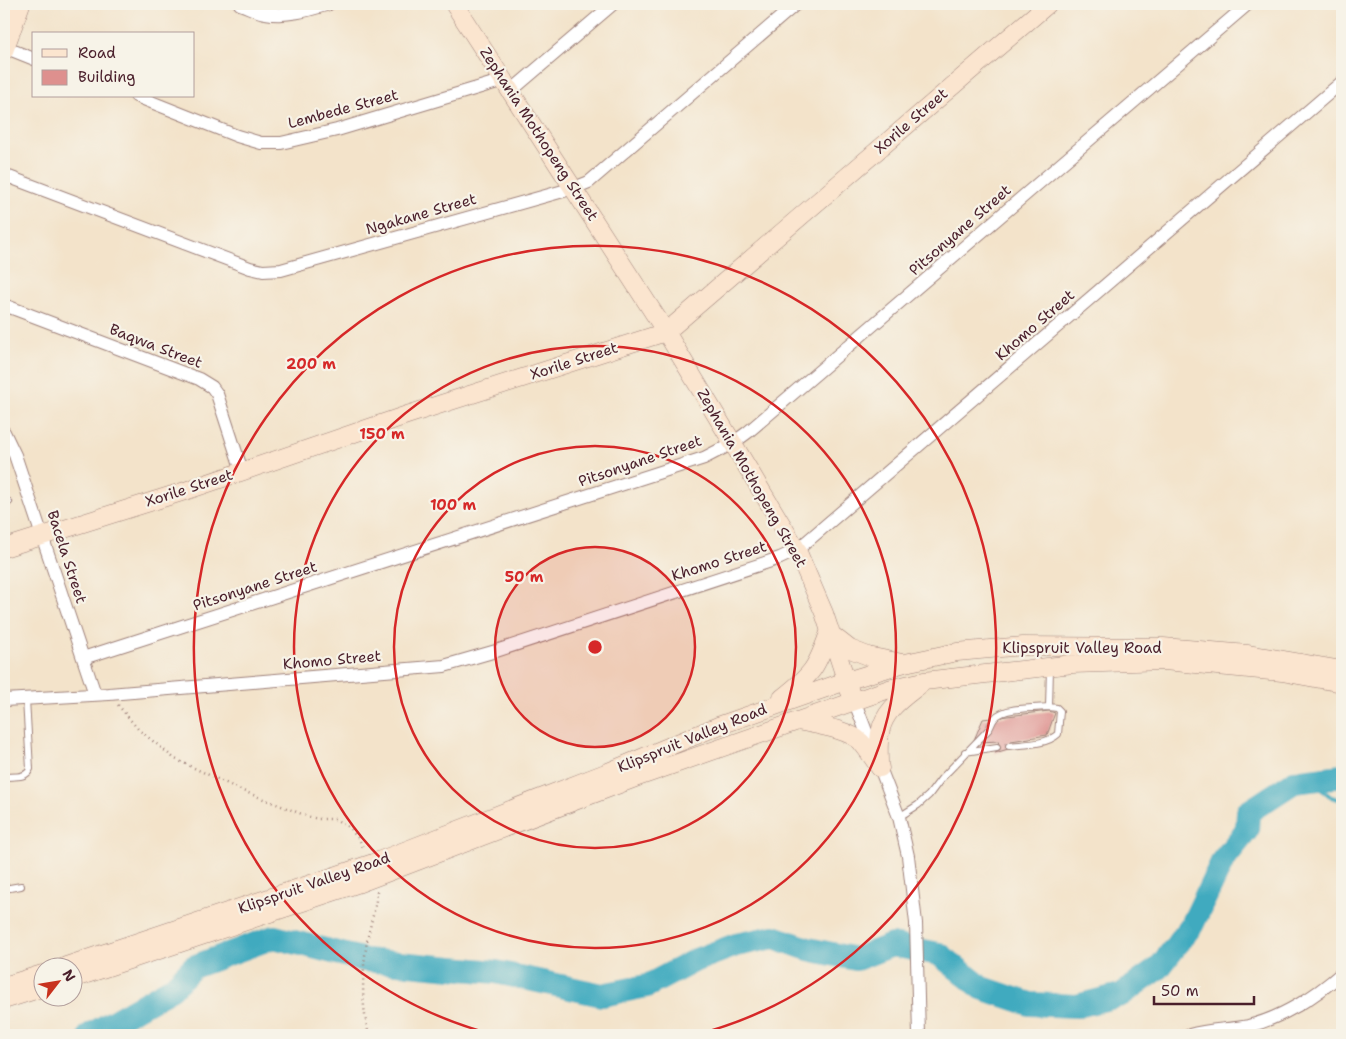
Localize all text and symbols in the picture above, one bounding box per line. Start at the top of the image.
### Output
legend [32,32,195,98]
text: Road [78,43,116,63]
street label: Zephania Mothopeng Street [475,43,603,225]
text: Building [78,67,135,87]
street label: Xorile Street [870,84,952,158]
street label: Lembede Street [286,85,400,133]
street label: Pitsonyane Street [905,180,1015,280]
street label: Ngakane Street [363,189,479,239]
street label: Khomo Street [991,285,1079,365]
street label: Baqwa Street [107,319,205,373]
street label: Xorile Street [528,337,620,385]
text: 200 m [286,354,336,374]
street label: Zephania Mothopeng Street [692,385,812,571]
text: 150 m [359,424,405,444]
street label: Pitsonyane Street [576,431,704,491]
street label: Xorile Street [143,464,235,512]
text: 100 m [430,495,476,515]
street label: Bacela Street [43,508,91,606]
street label: Khomo Street [669,536,769,586]
street label: Pitsonyane Street [190,557,320,615]
text: 50 m [505,567,544,587]
centre of rings [586,638,604,656]
street label: Klipspruit Valley Road [1002,638,1162,658]
street label: Khomo Street [282,646,382,674]
street label: Klipspruit Valley Road [614,699,770,777]
street label: Klipspruit Valley Road [235,847,393,918]
north arrow [32,956,82,1006]
text: N [59,966,80,985]
scale bar [1154,974,1254,1006]
text: 50 m [1161,981,1199,1001]

